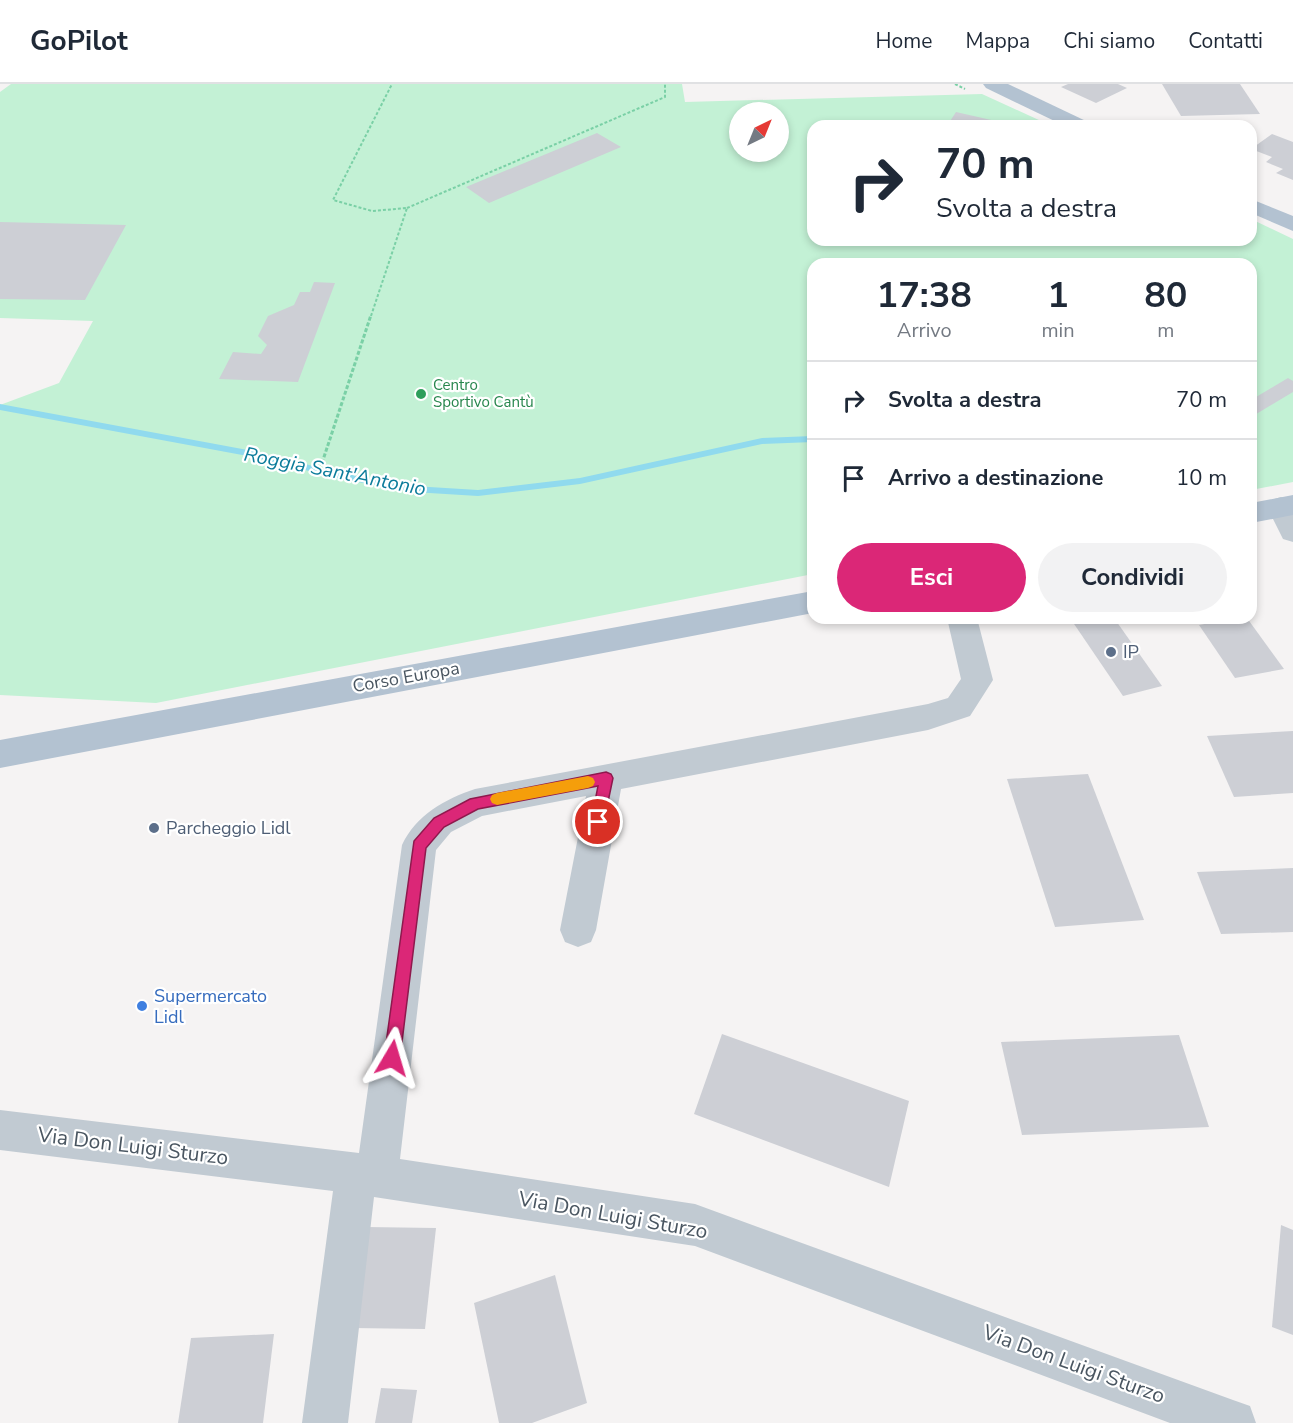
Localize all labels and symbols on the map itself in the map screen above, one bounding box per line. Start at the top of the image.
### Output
north arrow [729,102,789,162]
place label: Centro Sportivo Cantù [433,375,534,412]
marker: Centro Sportivo Cantù [414,387,428,401]
water label: Roggia Sant'Antonio [242,441,428,502]
place label: IP [1123,640,1139,664]
marker: IP [1104,645,1118,659]
street label: Corso Europa [351,656,461,698]
pin [572,796,623,847]
place label: Parcheggio Lidl [166,816,291,840]
marker: Parcheggio Lidl [147,821,161,835]
place label: Supermercato Lidl [154,984,267,1029]
marker: Supermercato Lidl [135,999,149,1013]
position arrow [360,1026,424,1090]
street label: Via Don Luigi Sturzo [35,1120,230,1172]
street label: Via Don Luigi Sturzo [515,1184,710,1245]
street label: Via Don Luigi Sturzo [978,1318,1169,1410]

